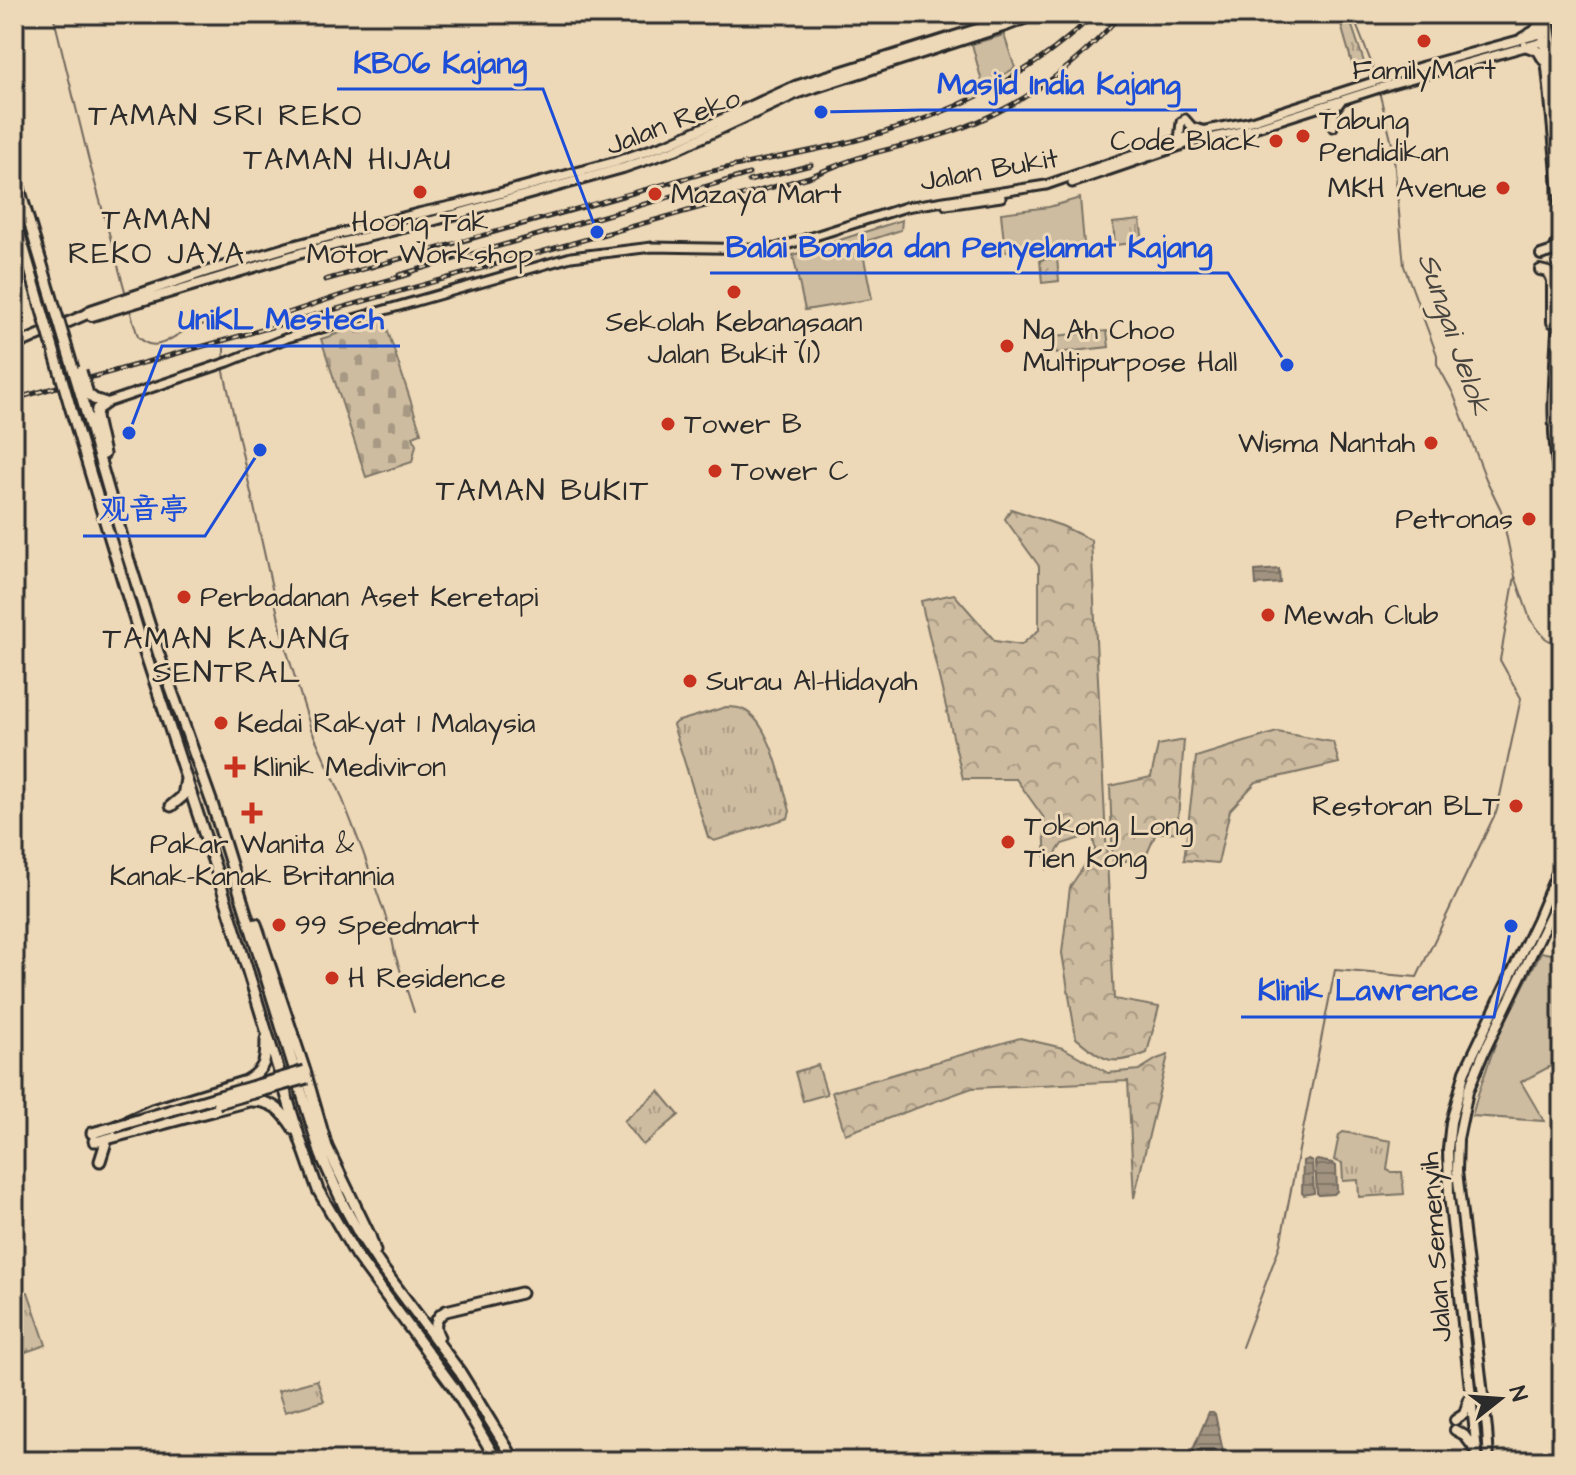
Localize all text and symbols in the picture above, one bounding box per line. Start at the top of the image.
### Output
marker: FamilyMart [1415,32,1433,50]
callout: KB06 Kajang [337,35,543,89]
text: KB06 Kajang [353,43,527,87]
place label: FamilyMart [1352,51,1496,92]
callout: Masjid India Kajang [921,56,1197,110]
text: Masjid India Kajang [937,64,1181,108]
street label: Jalan Reko [600,78,746,165]
district label: TAMAN SRI REKO [88,95,364,137]
place label: Tabung Pendidikan [1319,101,1449,172]
place label: Code Black [1110,122,1260,161]
marker: Tabung Pendidikan [1294,127,1312,145]
marker: Code Black [1267,132,1285,150]
district label: TAMAN HIJAU [243,139,453,181]
street label: Jalan Bukit [917,139,1062,201]
place label: MKH Avenue [1328,169,1487,208]
place label: Mazaya Mart [671,175,842,216]
marker: MKH Avenue [1494,179,1512,197]
marker: Hoong Tak Motor Workshop [411,183,429,201]
marker: Mazaya Mart [646,185,664,203]
district label: TAMAN REKO JAYA [68,199,246,275]
place label: Hoong Tak Motor Workshop [307,203,533,274]
callout: Balai Bomba dan Penyelamat Kajang [710,219,1228,273]
text: Balai Bomba dan Penyelamat Kajang [726,227,1213,271]
water label: Sungai Jelok [1406,247,1502,422]
marker: Sekolah Kebangsaan Jalan Bukit (1) [725,283,743,301]
callout: UniKL Mestech [162,292,400,346]
text: UniKL Mestech [178,299,385,341]
place label: Sekolah Kebangsaan Jalan Bukit (1) [606,303,862,374]
place label: Ng Ah Choo Multipurpose Hall [1023,311,1237,382]
marker: Ng Ah Choo Multipurpose Hall [998,337,1016,355]
place label: Tower B [684,405,802,444]
marker: Tower B [659,415,677,433]
place label: Wisma Nantah [1238,424,1415,463]
marker: Wisma Nantah [1422,434,1440,452]
place label: Tower C [731,452,849,491]
marker: Tower C [706,462,724,480]
district label: TAMAN BUKIT [436,470,650,512]
callout: 观音亭 [83,482,205,536]
text: 观音亭 [99,489,189,531]
place label: Petronas [1395,500,1513,539]
marker: Petronas [1520,510,1538,528]
place label: Perbadanan Aset Keretapi [200,578,538,617]
marker: Perbadanan Aset Keretapi [175,588,193,606]
place label: Mewah Club [1284,596,1439,635]
marker: Mewah Club [1259,606,1277,624]
district label: TAMAN KAJANG SENTRAL [103,618,351,694]
place label: Surau Al-Hidayah [706,662,918,703]
marker: Surau Al-Hidayah [681,672,699,690]
place label: Kedai Rakyat 1 Malaysia [237,704,535,745]
marker: Kedai Rakyat 1 Malaysia [212,714,230,732]
place label: Klinik Mediviron [253,748,446,787]
marker: Klinik Mediviron [224,756,246,778]
place label: Restoran BLT [1312,787,1501,826]
marker: Restoran BLT [1507,797,1525,815]
marker: Pakar Wanita & Kanak-Kanak Britannia [241,802,263,824]
place label: Tokong Long Tien Kong [1024,807,1193,879]
place label: Pakar Wanita & Kanak-Kanak Britannia [110,825,394,896]
marker: Tokong Long Tien Kong [999,833,1017,851]
place label: 99 Speedmart [295,906,480,945]
marker: 99 Speedmart [270,916,288,934]
place label: H Residence [348,959,506,998]
callout: Klinik Lawrence [1241,963,1494,1017]
marker: H Residence [323,969,341,987]
text: Klinik Lawrence [1258,970,1478,1012]
street label: Jalan Semenyih [1410,1150,1464,1343]
north arrow [1460,1359,1540,1439]
text: N [1501,1382,1535,1405]

